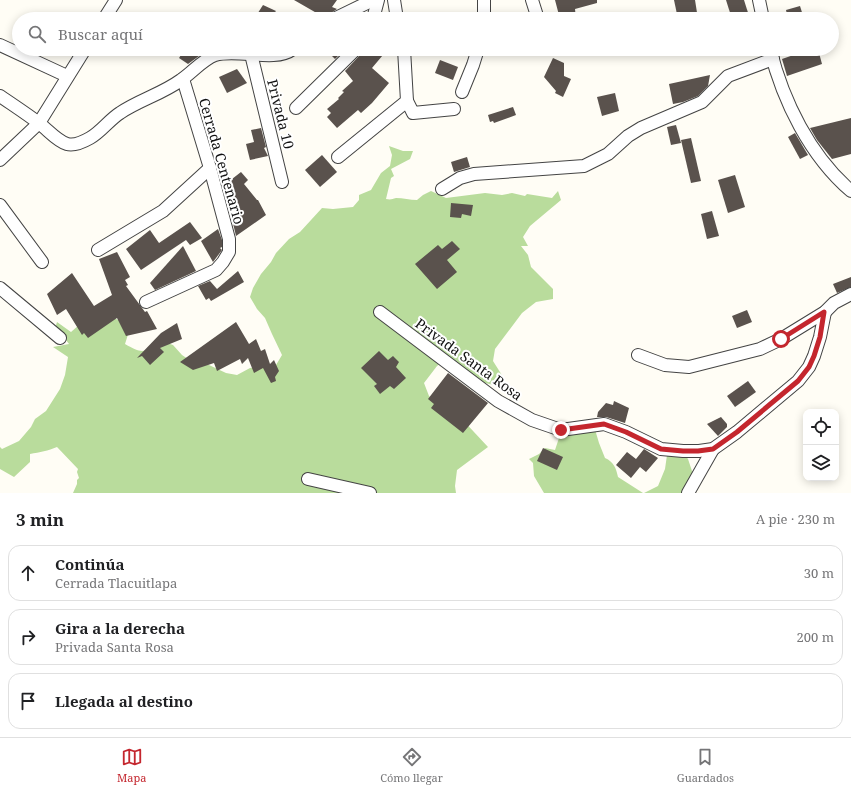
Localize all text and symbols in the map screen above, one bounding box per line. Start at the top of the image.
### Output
search box [12,12,839,56]
icon: search [26,23,48,45]
text: Buscar aquí [58,24,143,44]
street label: Privada 10 [263,77,299,151]
street label: Cerrada Centenario [195,96,249,226]
street label: Privada Santa Rosa [412,314,526,404]
route start [772,330,790,348]
map controls [803,409,839,481]
button: locate [803,409,839,445]
route end [552,421,570,439]
button: layers [803,445,839,481]
text: 3 min [16,508,64,531]
text: A pie · 230 m [756,510,835,528]
text: Continúa [55,554,125,574]
icon: ahead [17,562,39,584]
text: 30 m [804,564,834,582]
text: Cerrada Tlacuitlapa [55,574,177,592]
text: Gira a la derecha [55,618,185,638]
icon: right [17,626,39,648]
text: 200 m [797,628,834,646]
text: Privada Santa Rosa [55,638,174,656]
icon: arrive [17,690,39,712]
text: Llegada al destino [55,691,193,711]
tab: Mapa [117,746,146,785]
tab: Cómo llegar [380,746,443,785]
tab: Guardados [677,746,734,785]

